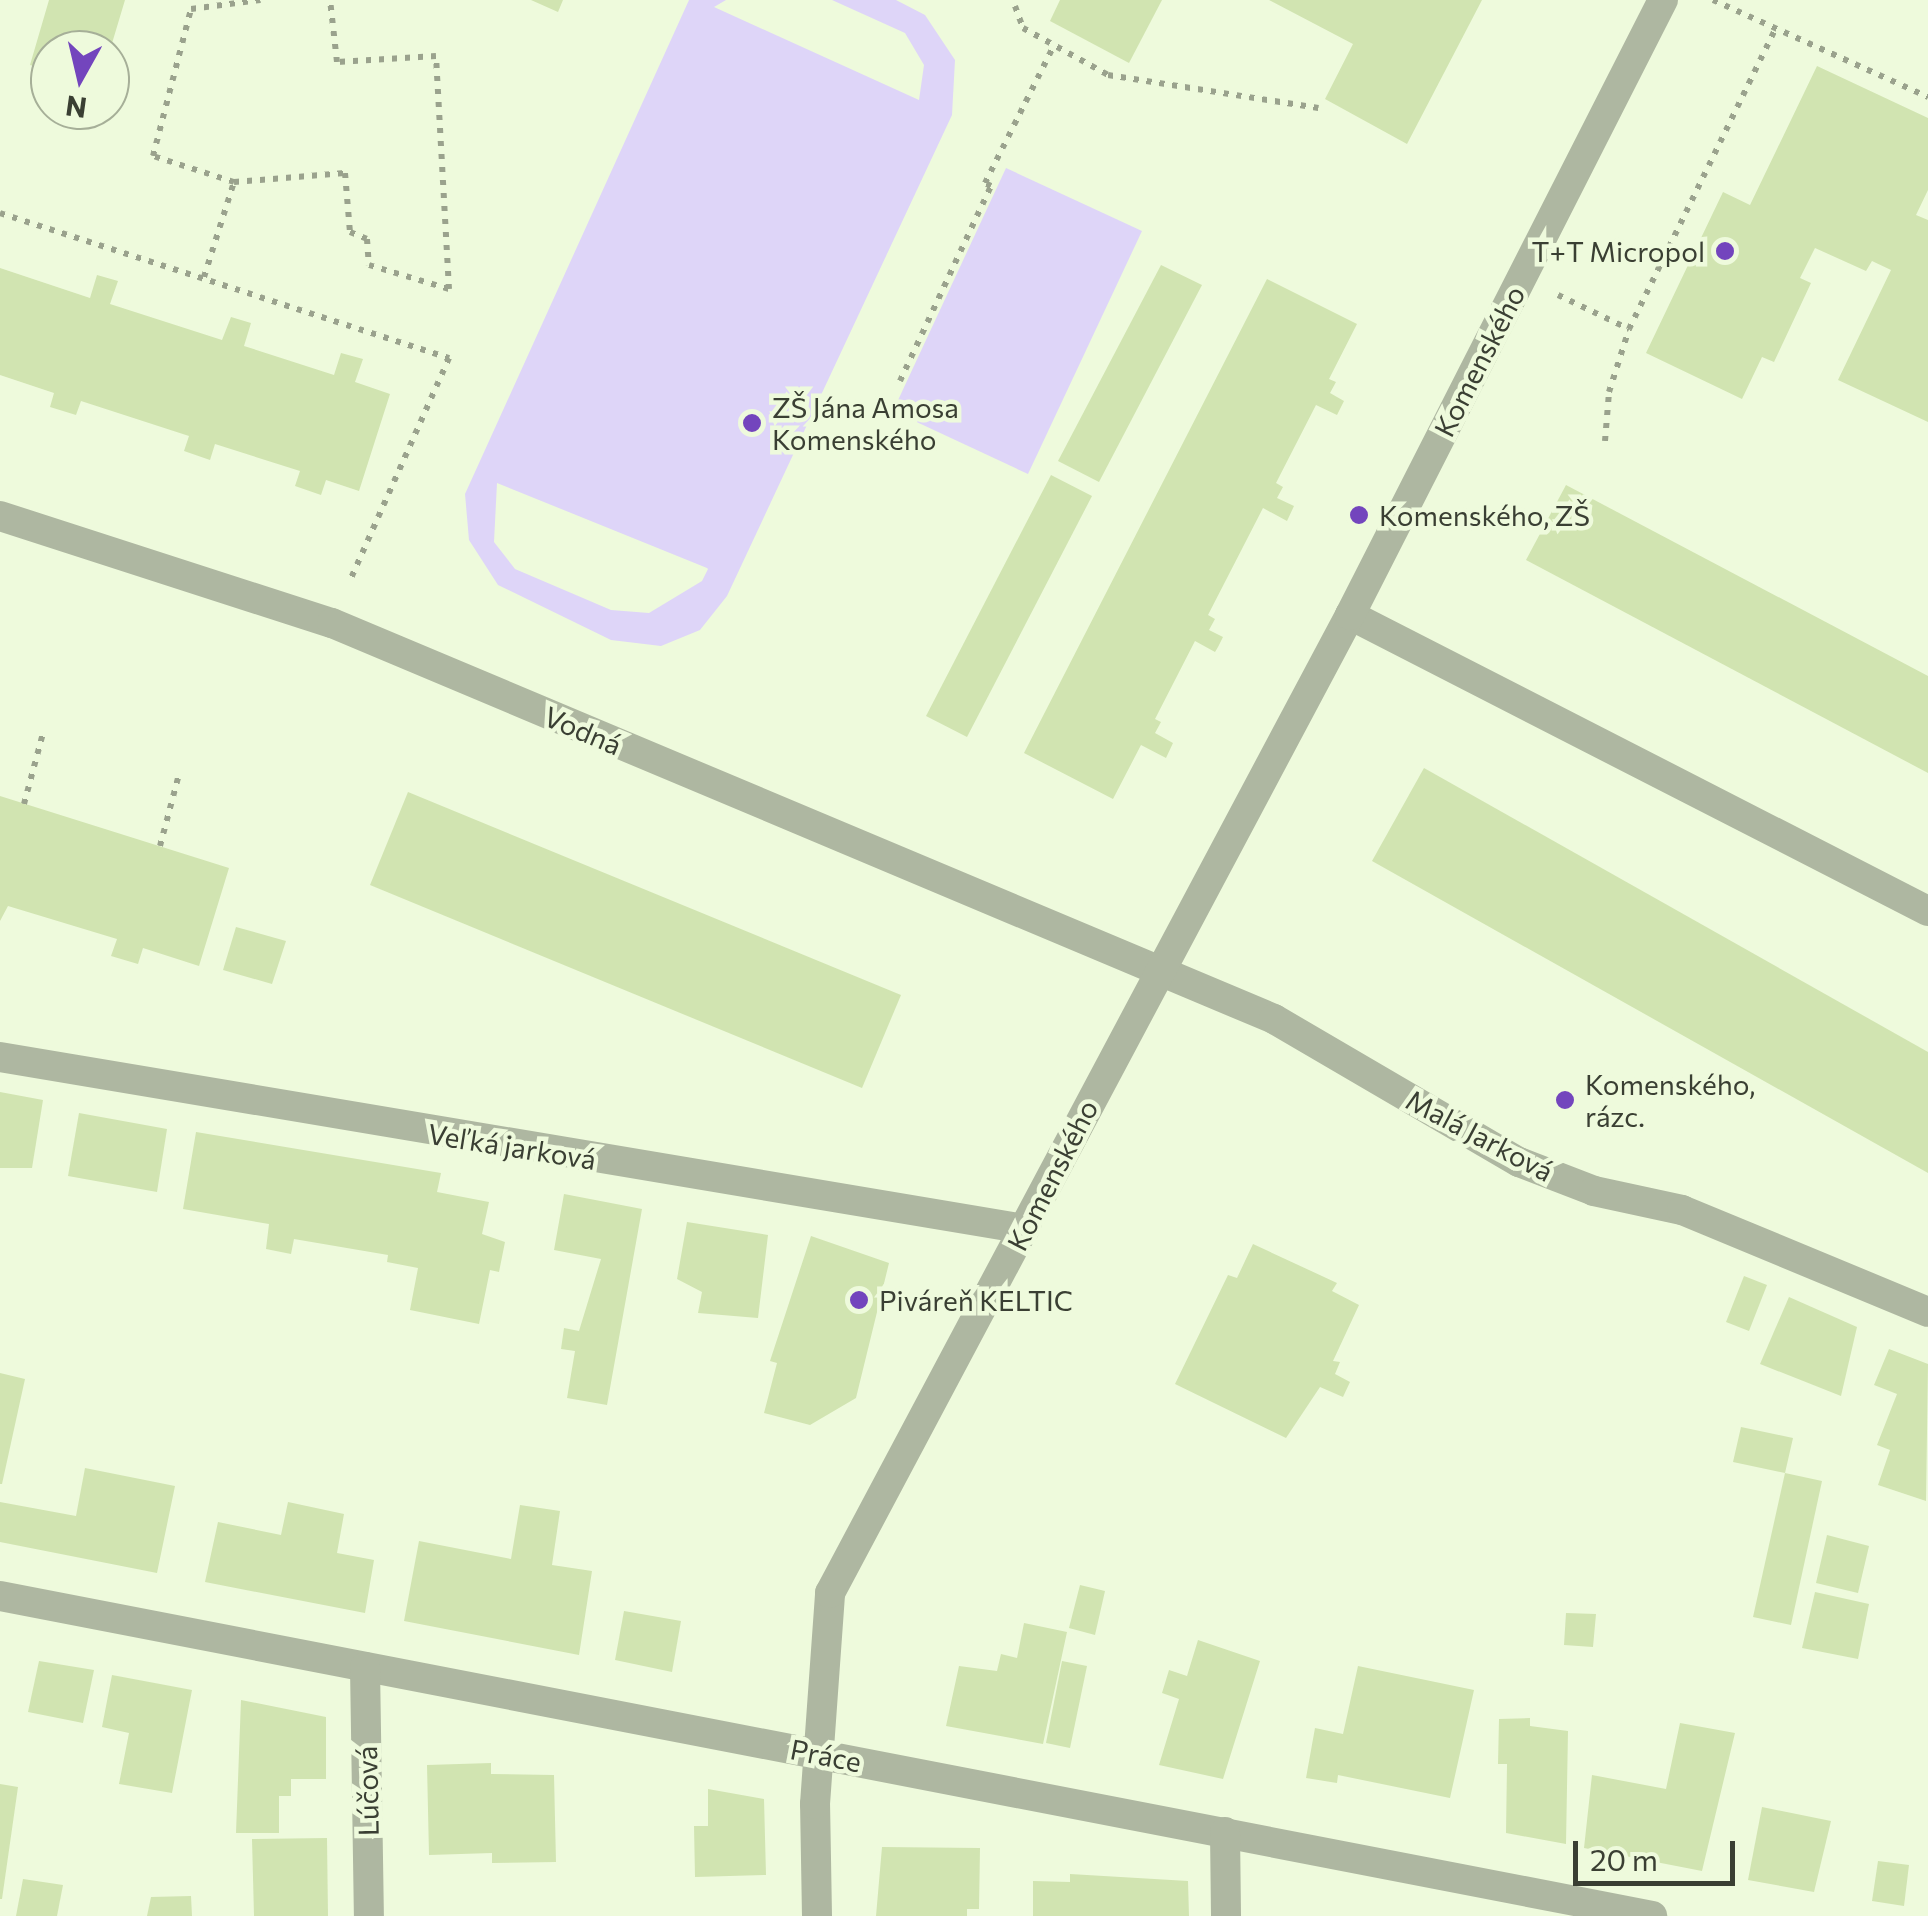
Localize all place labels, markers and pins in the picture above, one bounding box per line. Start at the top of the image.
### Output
place label: T+T Micropol [1532,234,1705,268]
marker: T+T Micropol [1714,240,1736,262]
place label: ZŠ Jána Amosa Komenského [772,390,959,456]
marker: ZŠ Jána Amosa Komenského [741,412,763,434]
place label: Komenského, ZŠ [1379,498,1590,532]
marker: Komenského, ZŠ [1348,504,1370,526]
place label: Komenského, rázc. [1585,1067,1755,1133]
marker: Komenského, rázc. [1554,1089,1576,1111]
place label: Piváreň KELTIC [879,1283,1073,1317]
marker: Piváreň KELTIC [848,1289,870,1311]

